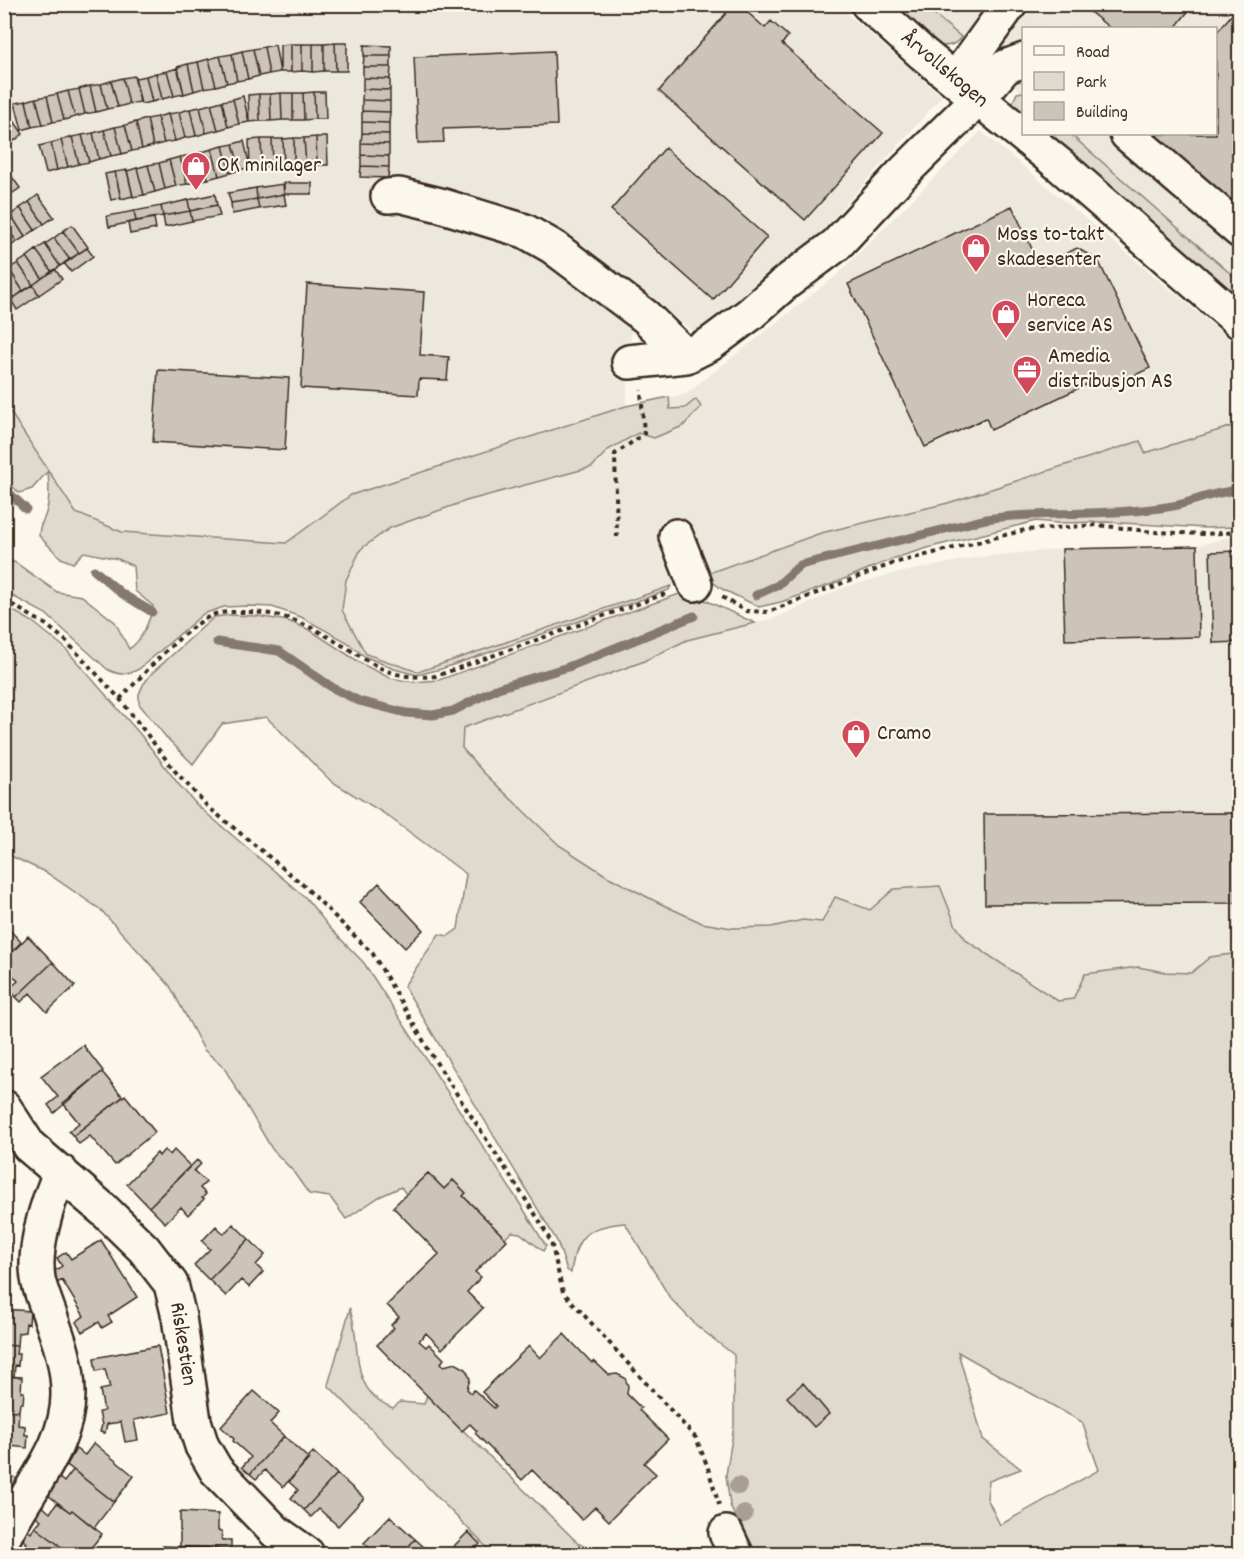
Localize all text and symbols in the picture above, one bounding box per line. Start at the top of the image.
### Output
street label: Årvollskogen [893,24,995,116]
legend [1022,27,1217,135]
text: Road [1076,41,1110,66]
text: Park [1076,71,1107,96]
text: Building [1076,101,1128,126]
shop icon: OK minilager [180,150,212,192]
place label: OK minilager [217,151,322,182]
place label: Moss to-takt skadesenter [997,220,1104,276]
shop icon: Moss to-takt skadesenter [960,232,992,274]
place label: Horeca service AS [1027,286,1113,342]
shop icon: Horeca service AS [990,298,1022,340]
place label: Amedia distribusjon AS [1048,342,1173,398]
office icon: Amedia distribusjon AS [1011,354,1043,396]
shop icon: Cramo [840,718,872,760]
place label: Cramo [877,719,931,750]
street label: Riskestien [160,1300,204,1388]

